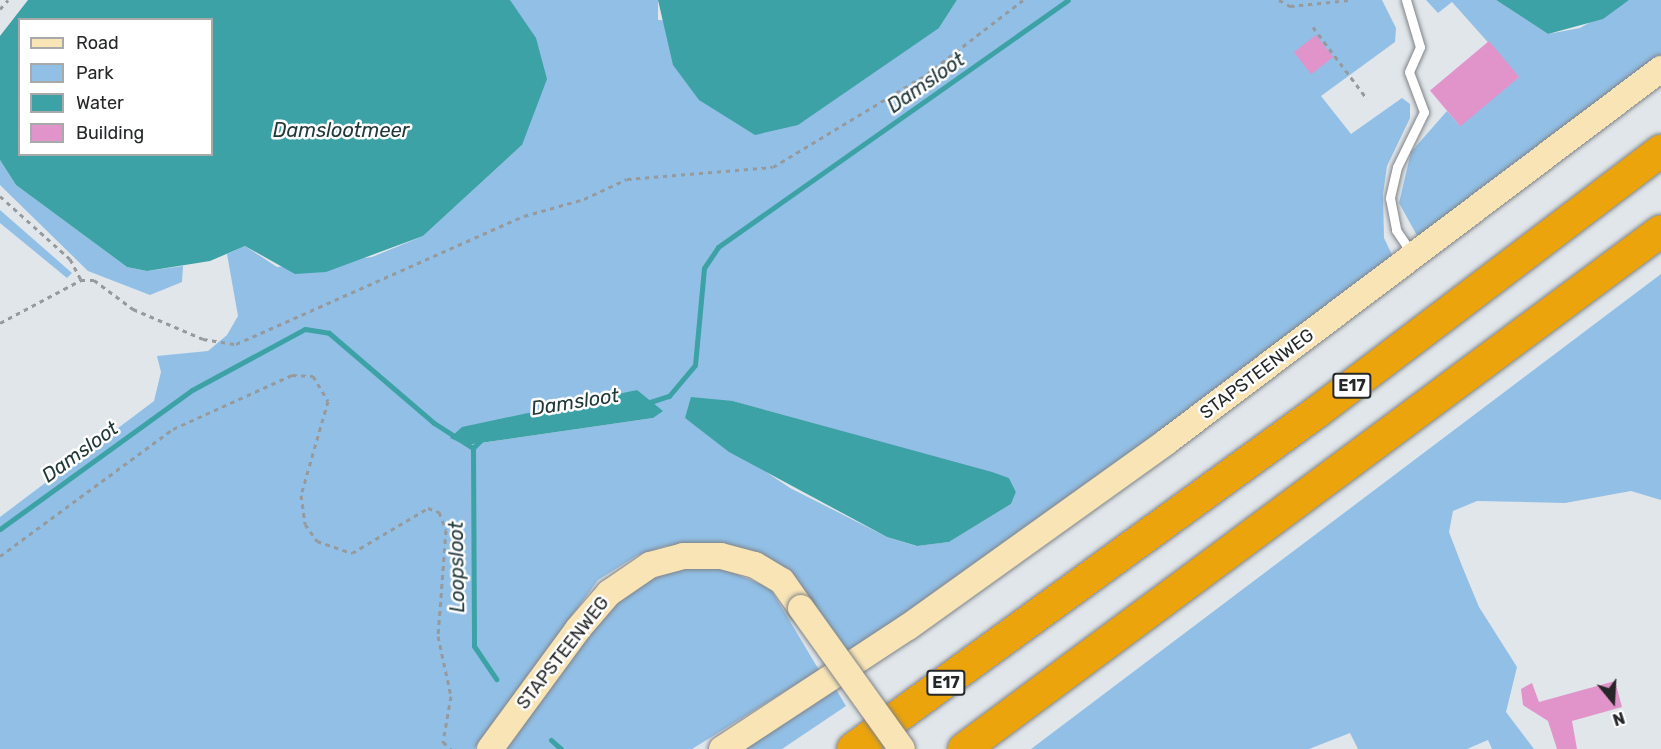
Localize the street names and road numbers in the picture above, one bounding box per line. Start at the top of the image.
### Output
street label: STAPSTEENWEG [1196,324,1318,424]
road number: E17 [1331,373,1373,399]
street label: STAPSTEENWEG [512,592,614,714]
road number: E17 [925,670,967,696]

